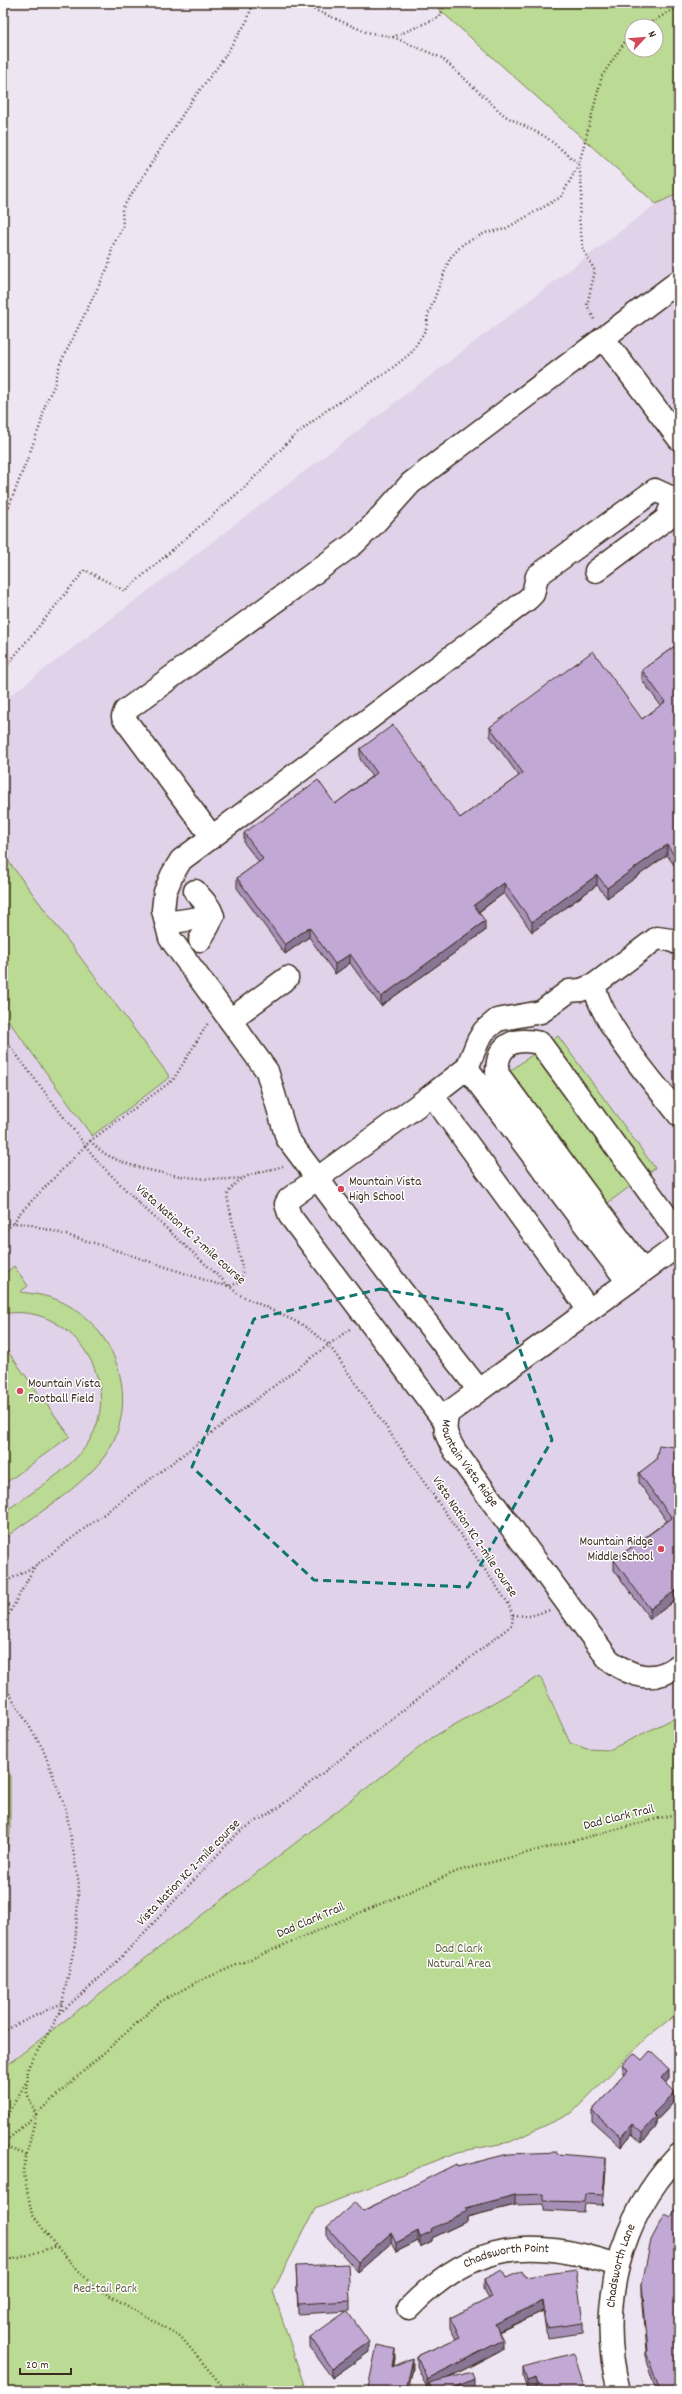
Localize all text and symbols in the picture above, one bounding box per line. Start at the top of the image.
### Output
north arrow [624,18,664,58]
text: N [643,29,660,41]
place label: Mountain Vista High School [349,1173,422,1207]
street label: Vista Nation XC 2-mile course [131,1180,249,1290]
marker: Mountain Vista High School [336,1184,346,1194]
place label: Mountain Vista Football Field [28,1375,101,1409]
marker: Mountain Vista Football Field [15,1386,25,1396]
street label: Mountain Vista Ridge [436,1418,503,1512]
street label: Vista Nation XC 2-mile course [426,1473,522,1602]
place label: Mountain Ridge Middle School [580,1533,653,1567]
marker: Mountain Ridge Middle School [656,1544,666,1554]
street label: Dad Clark Trail [582,1800,656,1836]
street label: Vista Nation XC 2-mile course [133,1815,245,1931]
street label: Dad Clark Trail [274,1898,348,1944]
park label: Dad Clark Natural Area [427,1940,492,1974]
street label: Chadsworth Lane [602,2221,641,2309]
street label: Chadsworth Point [460,2239,550,2274]
park label: Red-tail Park [73,2280,137,2299]
scale bar [20,2350,71,2376]
text: 20 m [26,2357,49,2374]

